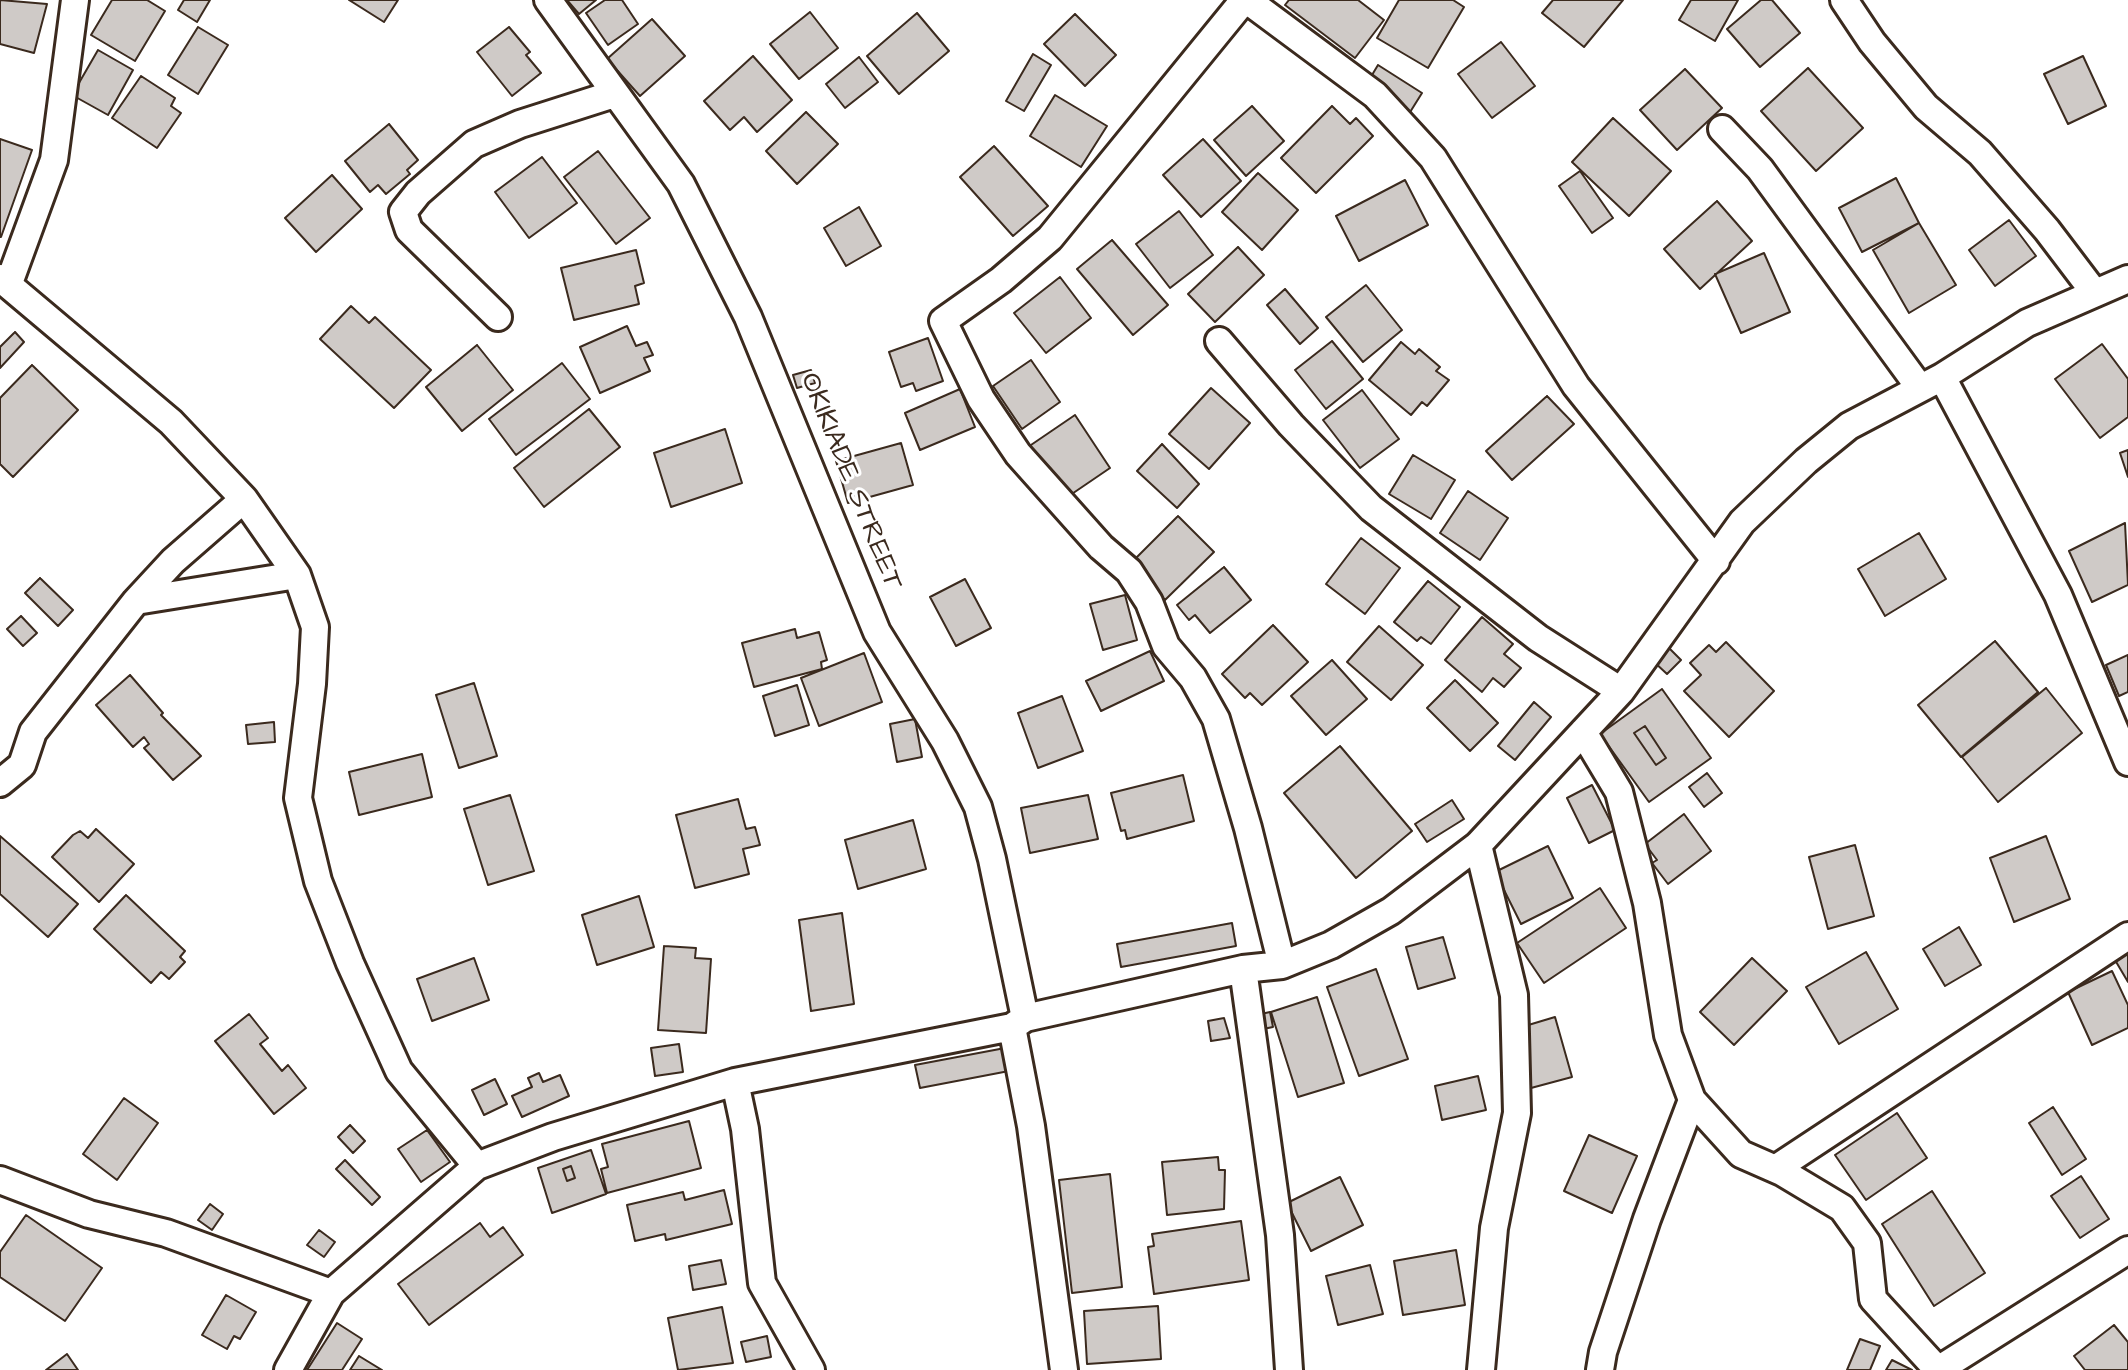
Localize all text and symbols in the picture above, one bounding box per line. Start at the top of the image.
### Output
street label: OKIKIADE STREET [791,369,909,595]

